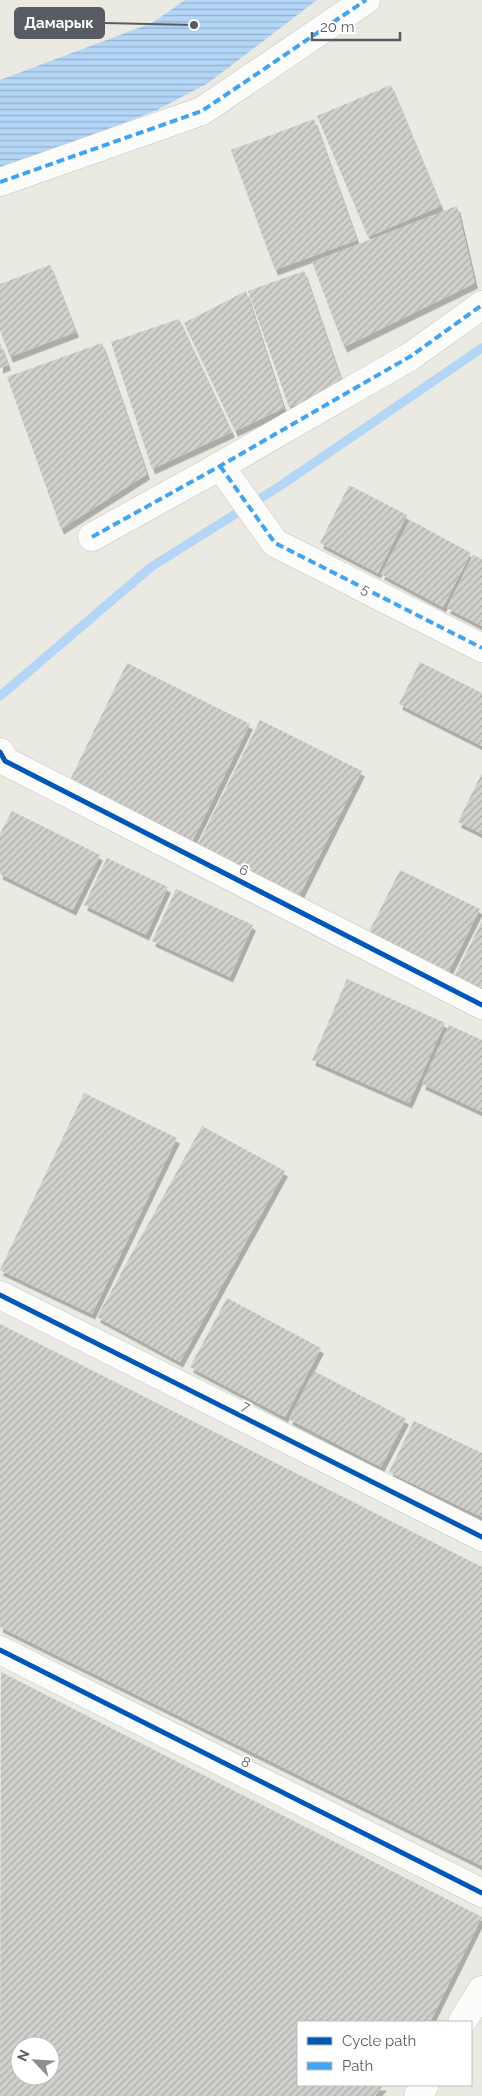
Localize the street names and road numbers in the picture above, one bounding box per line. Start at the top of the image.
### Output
street label: 5 [359,580,373,598]
street label: 6 [237,861,251,879]
street label: 7 [239,1397,253,1415]
street label: 8 [239,1753,253,1771]

